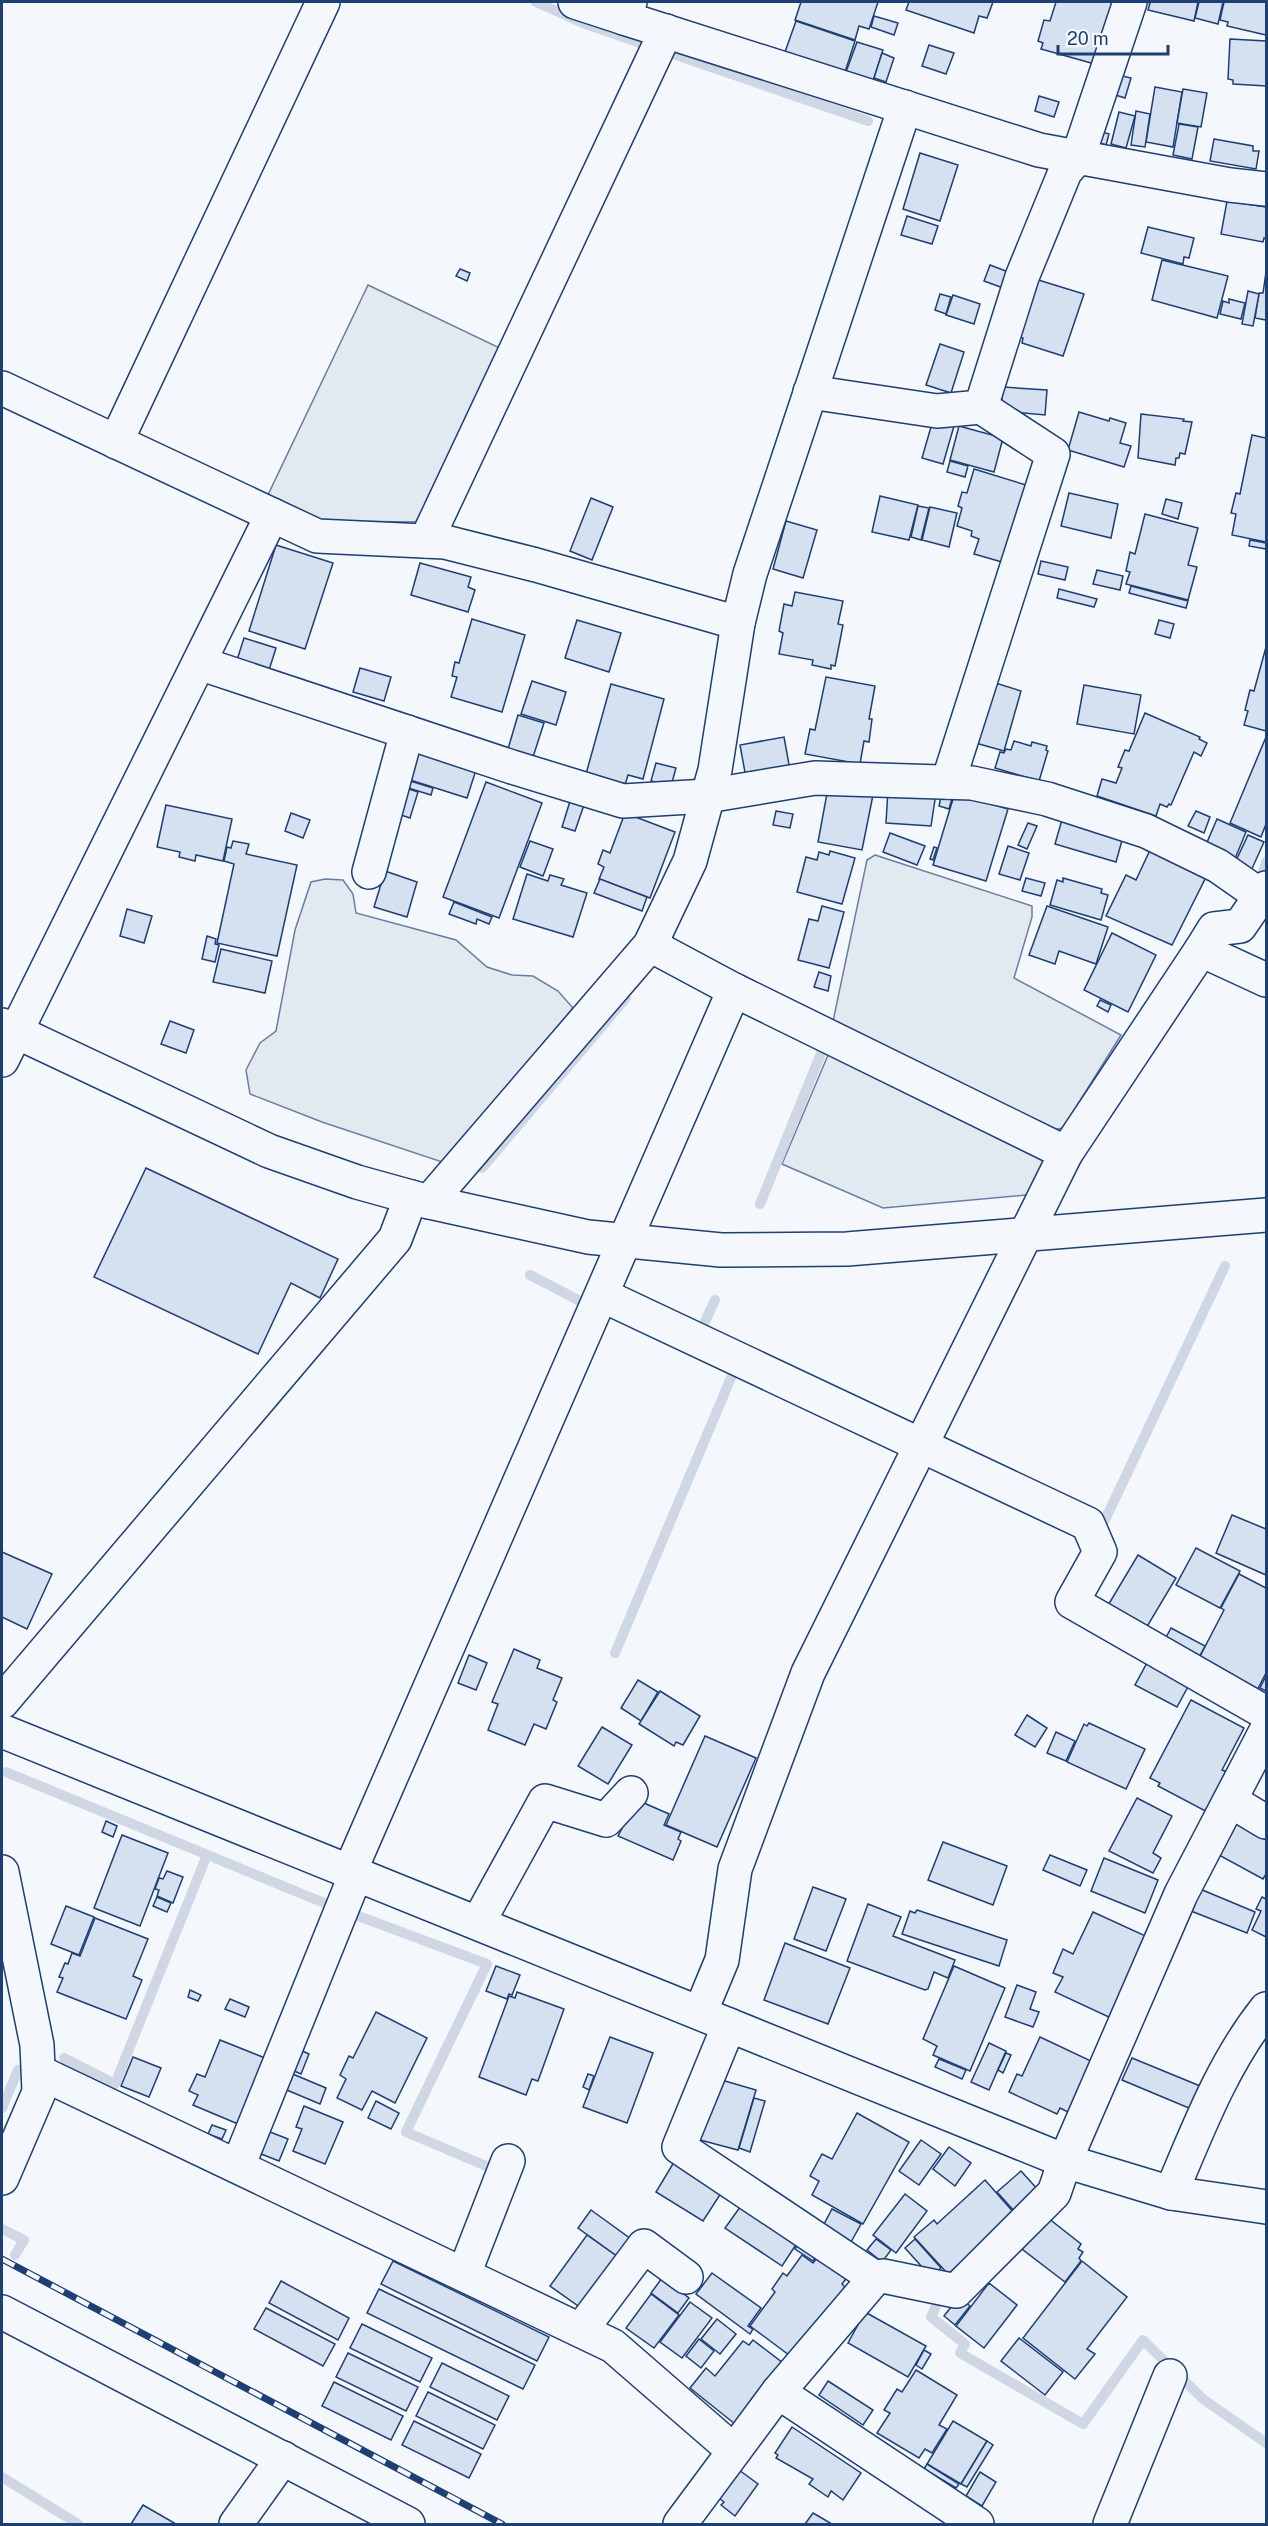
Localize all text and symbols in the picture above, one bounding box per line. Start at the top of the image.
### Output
scale bar [1058,18,1168,56]
text: 20 m [1067,28,1109,49]

